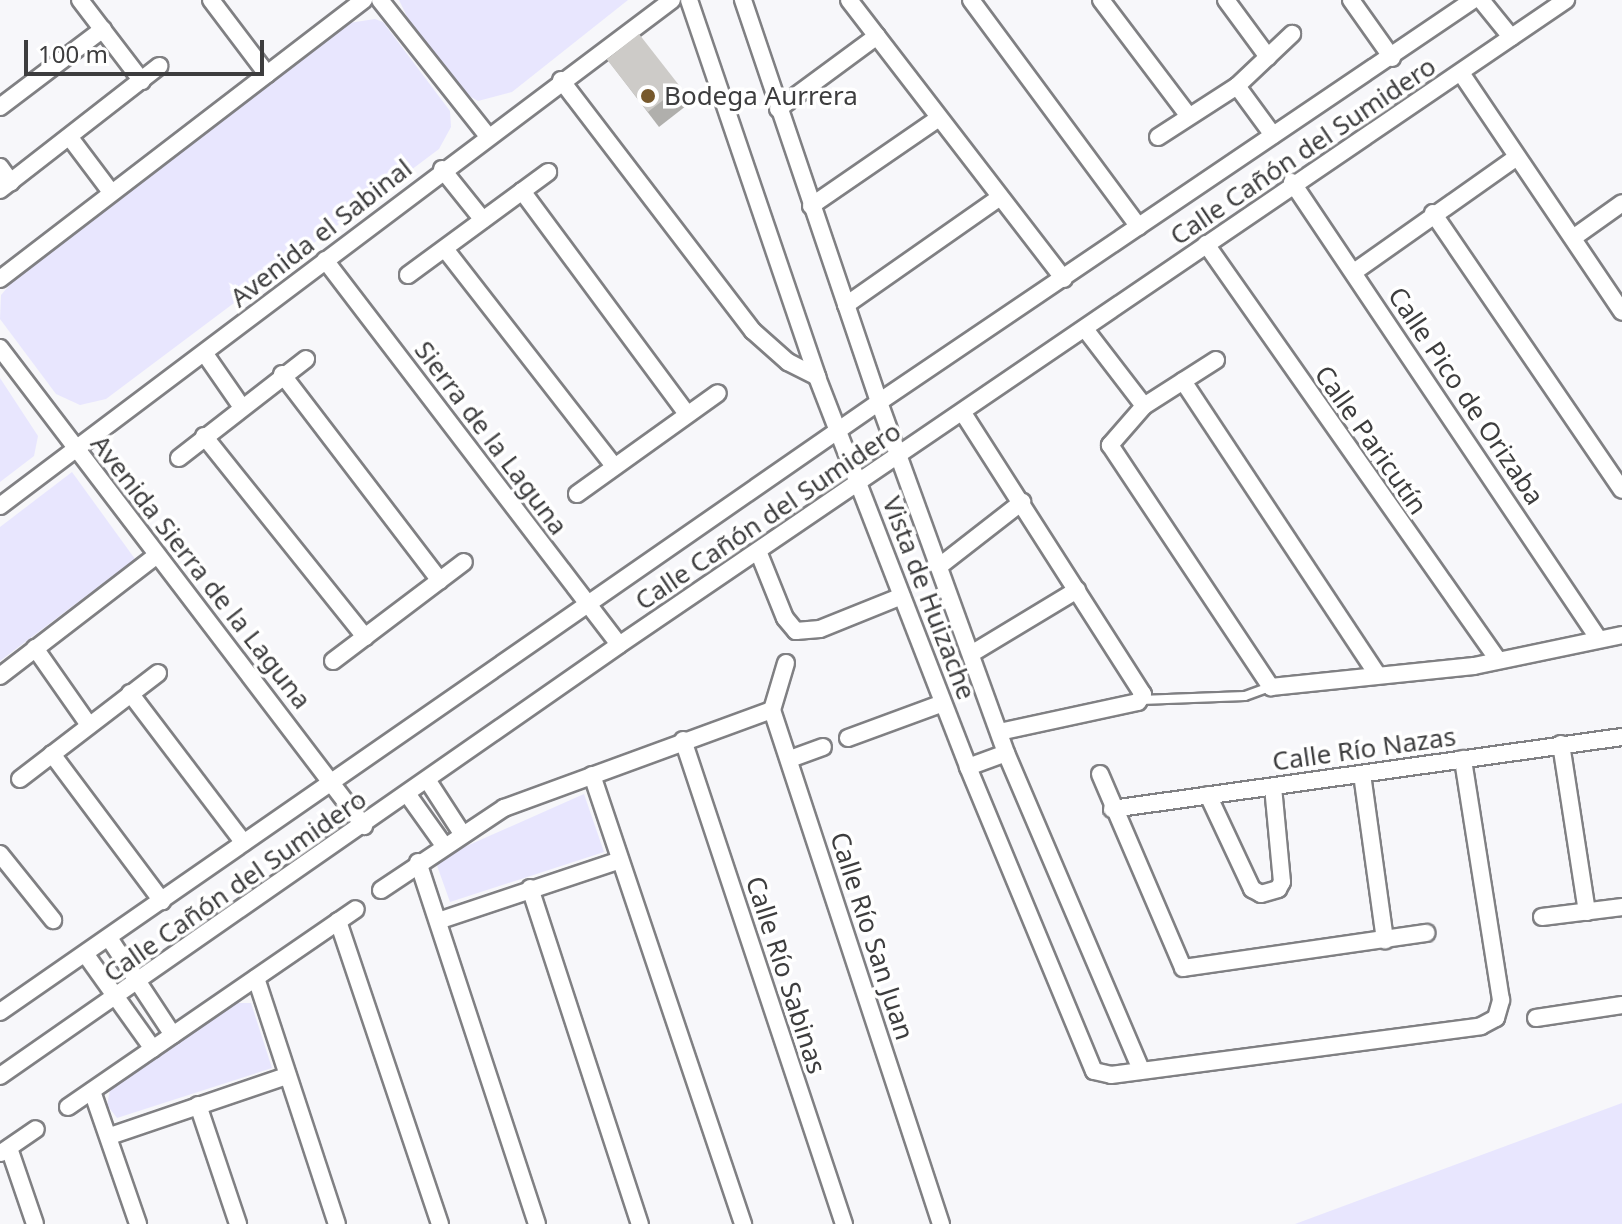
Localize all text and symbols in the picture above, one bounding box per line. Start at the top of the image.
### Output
scale bar [28,24,268,74]
text: 100 m [38,37,108,70]
street label: Calle Cañón del Sumidero [1164,50,1442,252]
place label: Bodega Aurrera [664,80,858,112]
marker: Bodega Aurrera [639,87,657,105]
street label: Avenida el Sabinal [224,152,418,314]
street label: Calle Pico de Orizaba [1382,281,1550,511]
street label: Sierra de la Laguna [408,335,574,541]
street label: Calle Paricutín [1308,360,1434,520]
street label: Calle Cañón del Sumidero [629,415,907,617]
street label: Avenida Sierra de la Laguna [84,429,318,715]
street label: Vista de Huizache [876,492,982,704]
street label: Calle Río Nazas [1270,721,1458,777]
street label: Calle Cañón del Sumidero [98,783,372,989]
street label: Calle Río San Juan [824,828,920,1044]
street label: Calle Río Sabinas [739,872,833,1078]

